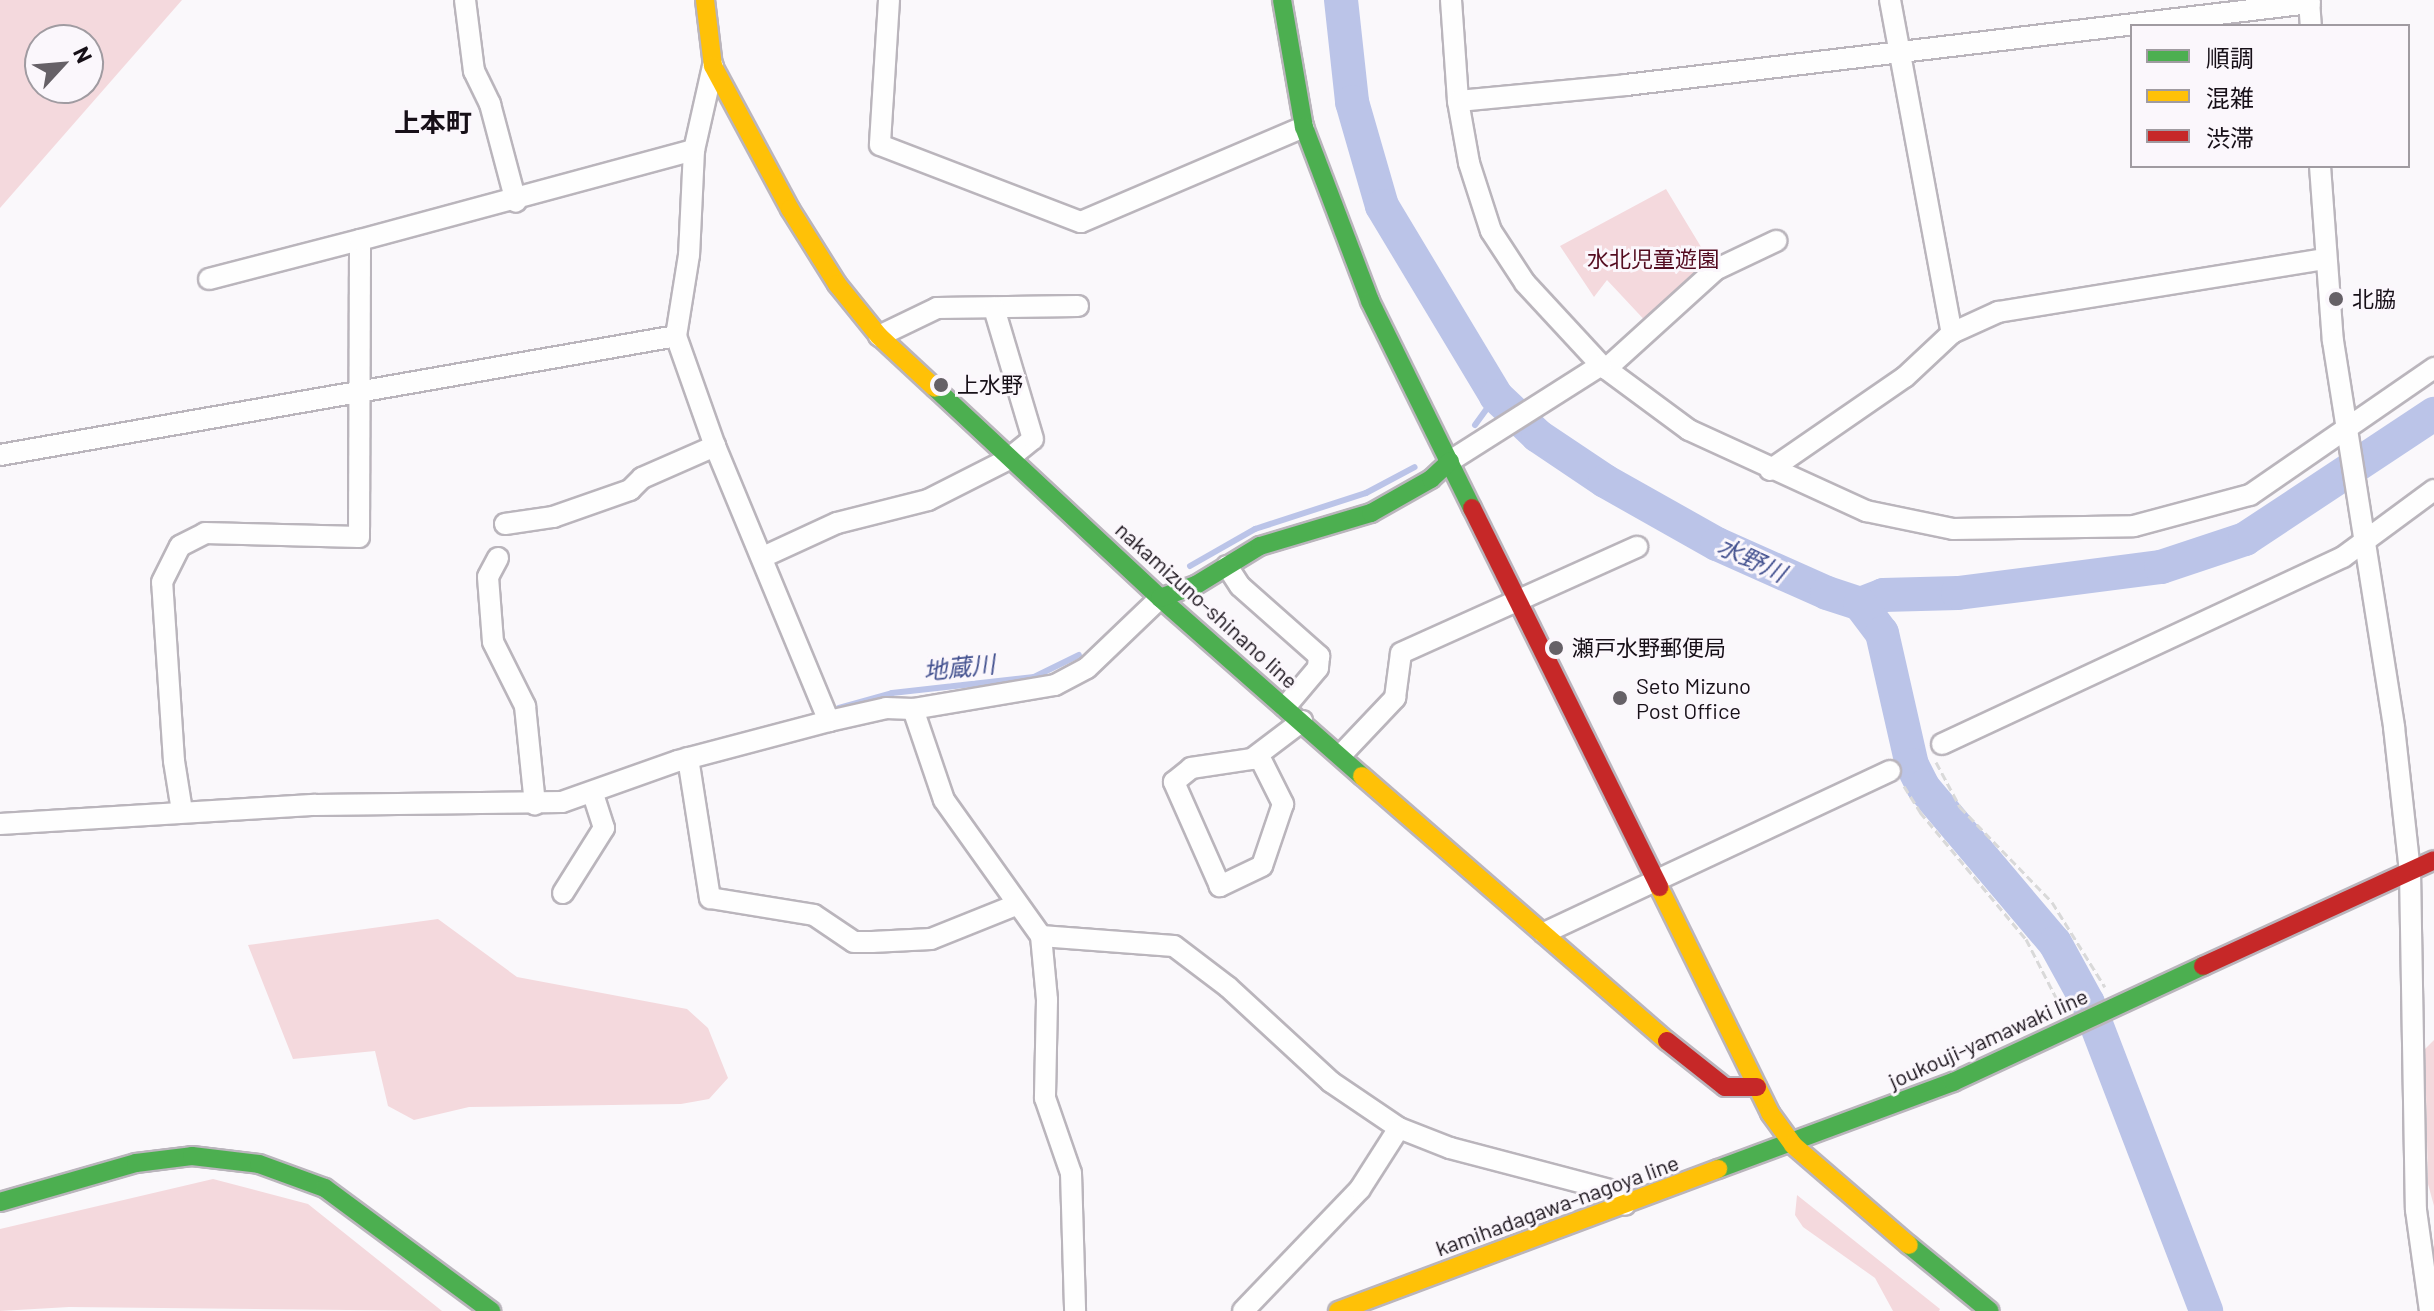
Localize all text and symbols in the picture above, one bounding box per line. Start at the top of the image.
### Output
north arrow [24,24,104,104]
legend [2130,24,2410,168]
text: N [69,42,99,67]
text: 順調 [2206,43,2254,72]
text: 混雑 [2206,83,2254,112]
district label: 上本町 [394,106,472,138]
text: 渋滞 [2206,123,2254,152]
park label: 水北児童遊園 [1587,246,1719,272]
place label: 北脇 [2352,286,2396,312]
marker: 北脇 [2327,290,2345,308]
place label: 上水野 [957,372,1023,398]
marker: 上水野 [932,376,950,394]
street label: nakamizuno-shinano line [1110,516,1304,694]
water label: 水野川 [1713,531,1791,587]
place label: 瀬戸水野郵便局 [1572,635,1726,661]
marker: 瀬戸水野郵便局 [1547,639,1565,657]
water label: 地蔵川 [922,649,996,685]
place label: Seto Mizuno Post Office [1636,672,1751,724]
marker: Seto Mizuno Post Office [1611,689,1629,707]
street label: joukouji-yamawaki line [1884,982,2092,1094]
street label: kamihadagawa-nagoya line [1432,1149,1682,1261]

